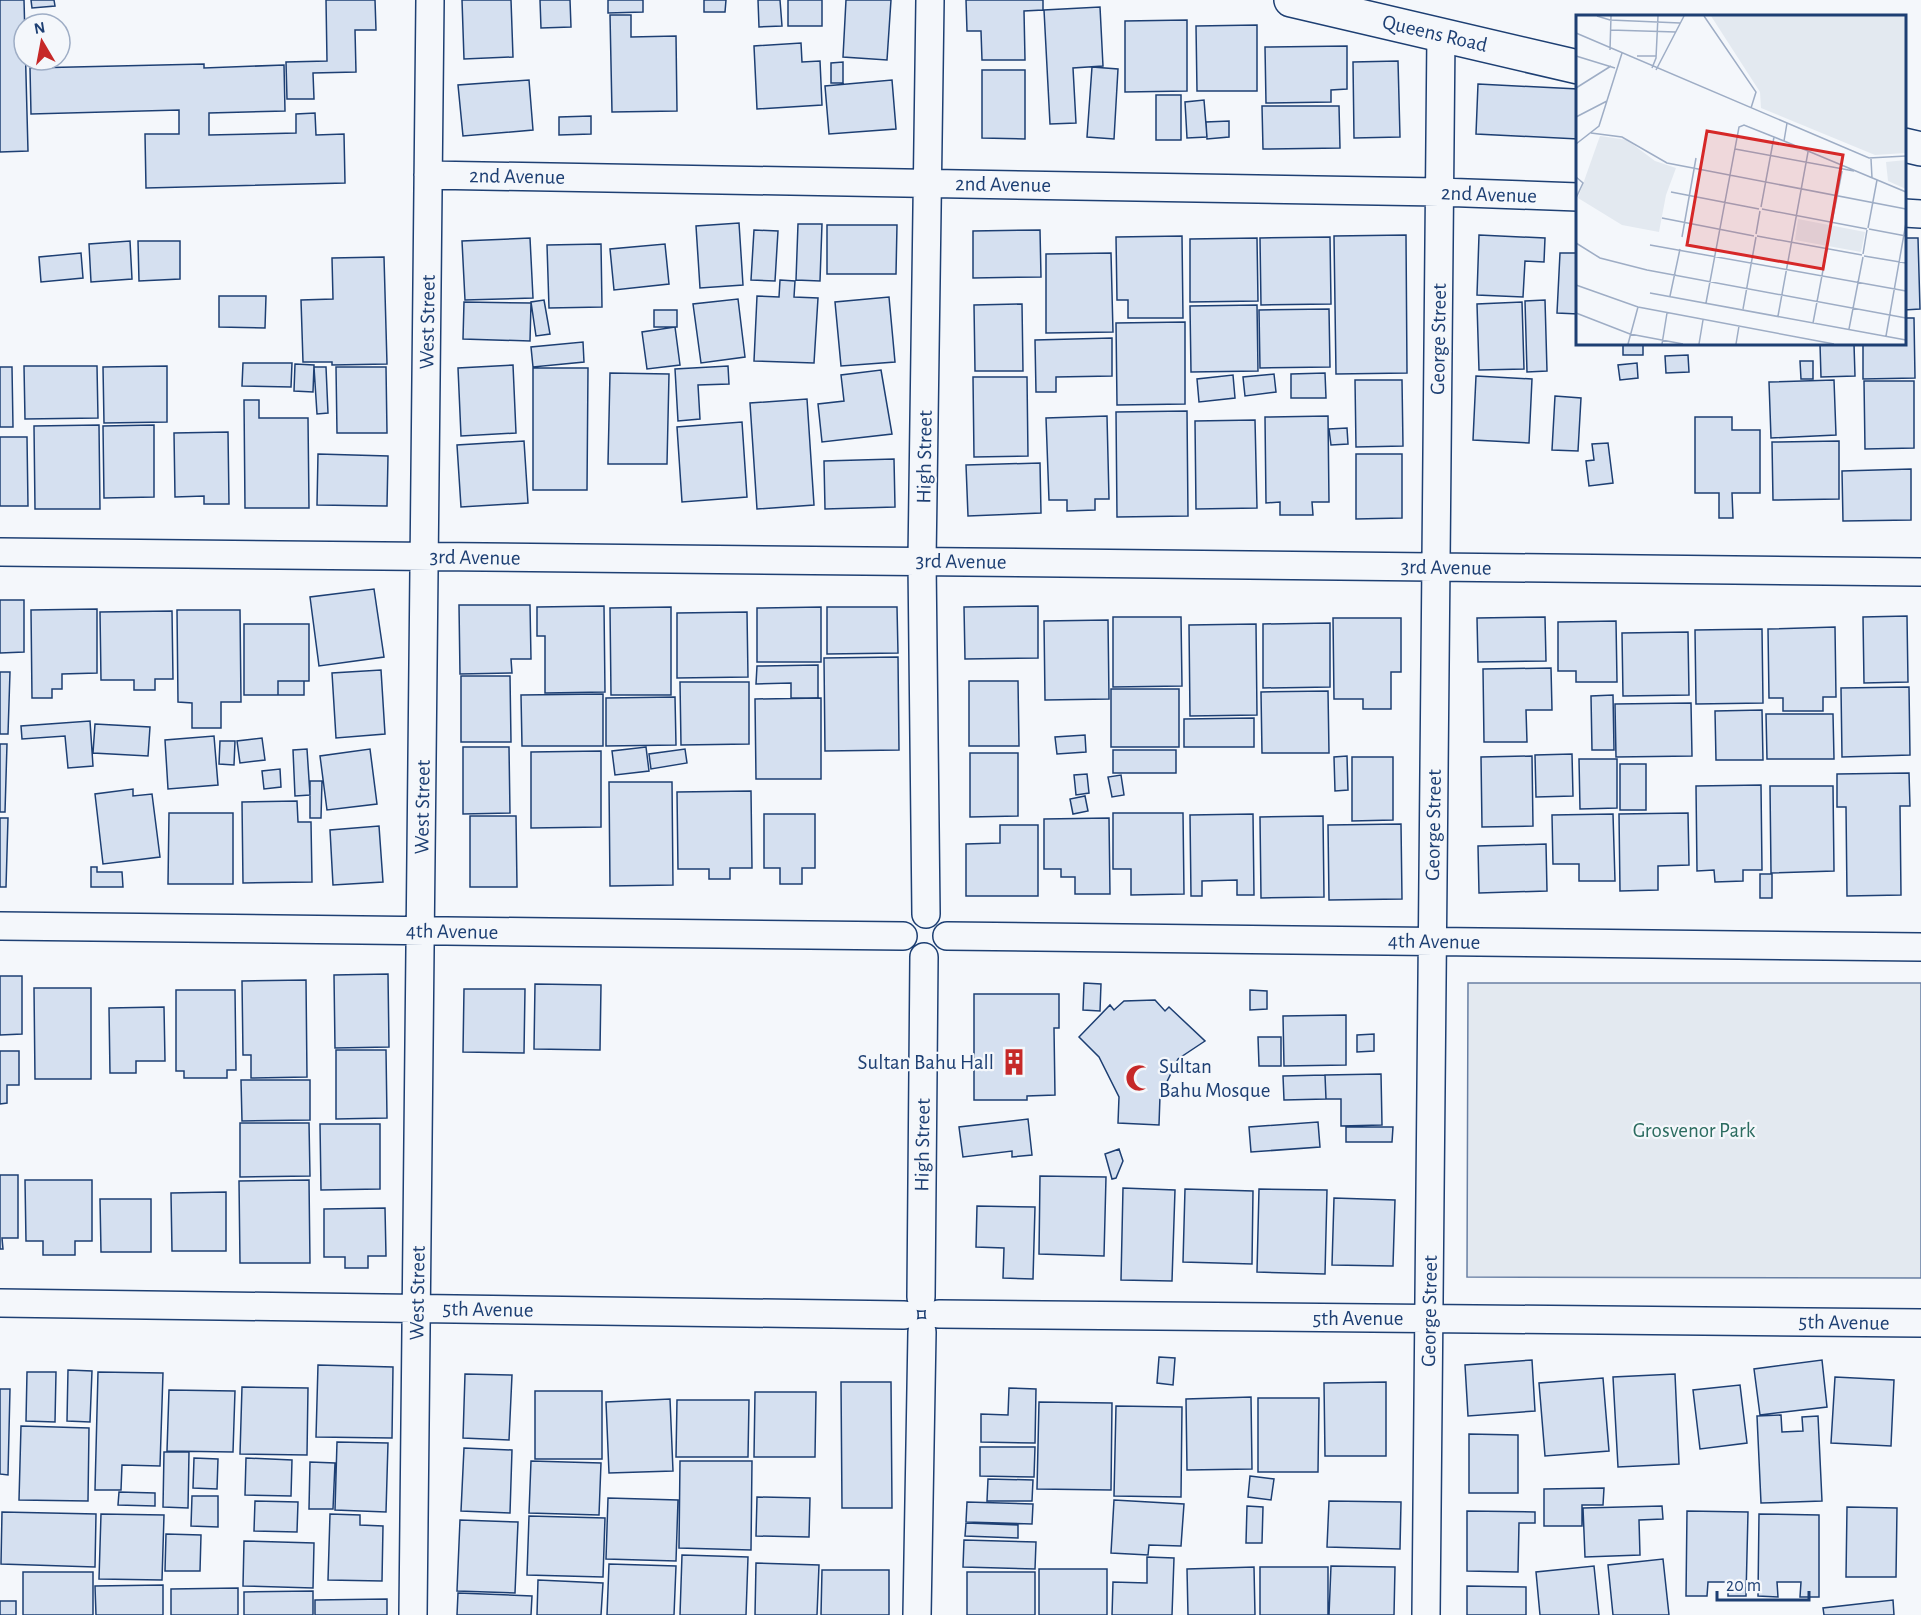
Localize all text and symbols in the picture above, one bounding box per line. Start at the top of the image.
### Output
street label: Queens Road [1380,11,1490,56]
north arrow [12,12,72,72]
inset map [1576,15,1906,345]
text: N [33,19,46,37]
street label: 2nd Avenue [469,165,565,188]
street label: 2nd Avenue [955,173,1051,196]
street label: 2nd Avenue [1441,182,1537,207]
street label: West Street [416,274,439,370]
street label: George Street [1427,283,1450,395]
street label: High Street [913,410,936,504]
street label: 3rd Avenue [429,546,521,569]
street label: 3rd Avenue [915,550,1007,573]
street label: 3rd Avenue [1400,556,1492,579]
street label: West Street [411,759,434,855]
street label: George Street [1422,769,1445,881]
street label: 4th Avenue [406,920,498,943]
street label: 4th Avenue [1388,930,1480,953]
building icon: Sultan Bahu Hall [999,1047,1029,1077]
place label: Sultan Bahu Hall [858,1052,994,1073]
place label: Sultan Bahu Mosque [1159,1056,1270,1101]
mosque icon: Sultan Bahu Mosque [1124,1063,1154,1093]
street label: High Street [911,1098,934,1192]
park label: Grosvenor Park [1633,1120,1756,1141]
street label: West Street [406,1245,429,1341]
street label: George Street [1418,1255,1441,1367]
street label: 5th Avenue [442,1298,534,1321]
street label: 5th Avenue [1312,1308,1404,1329]
street label: 5th Avenue [1798,1311,1890,1334]
scale bar [1717,1564,1808,1602]
text: 20 m [1726,1577,1761,1595]

